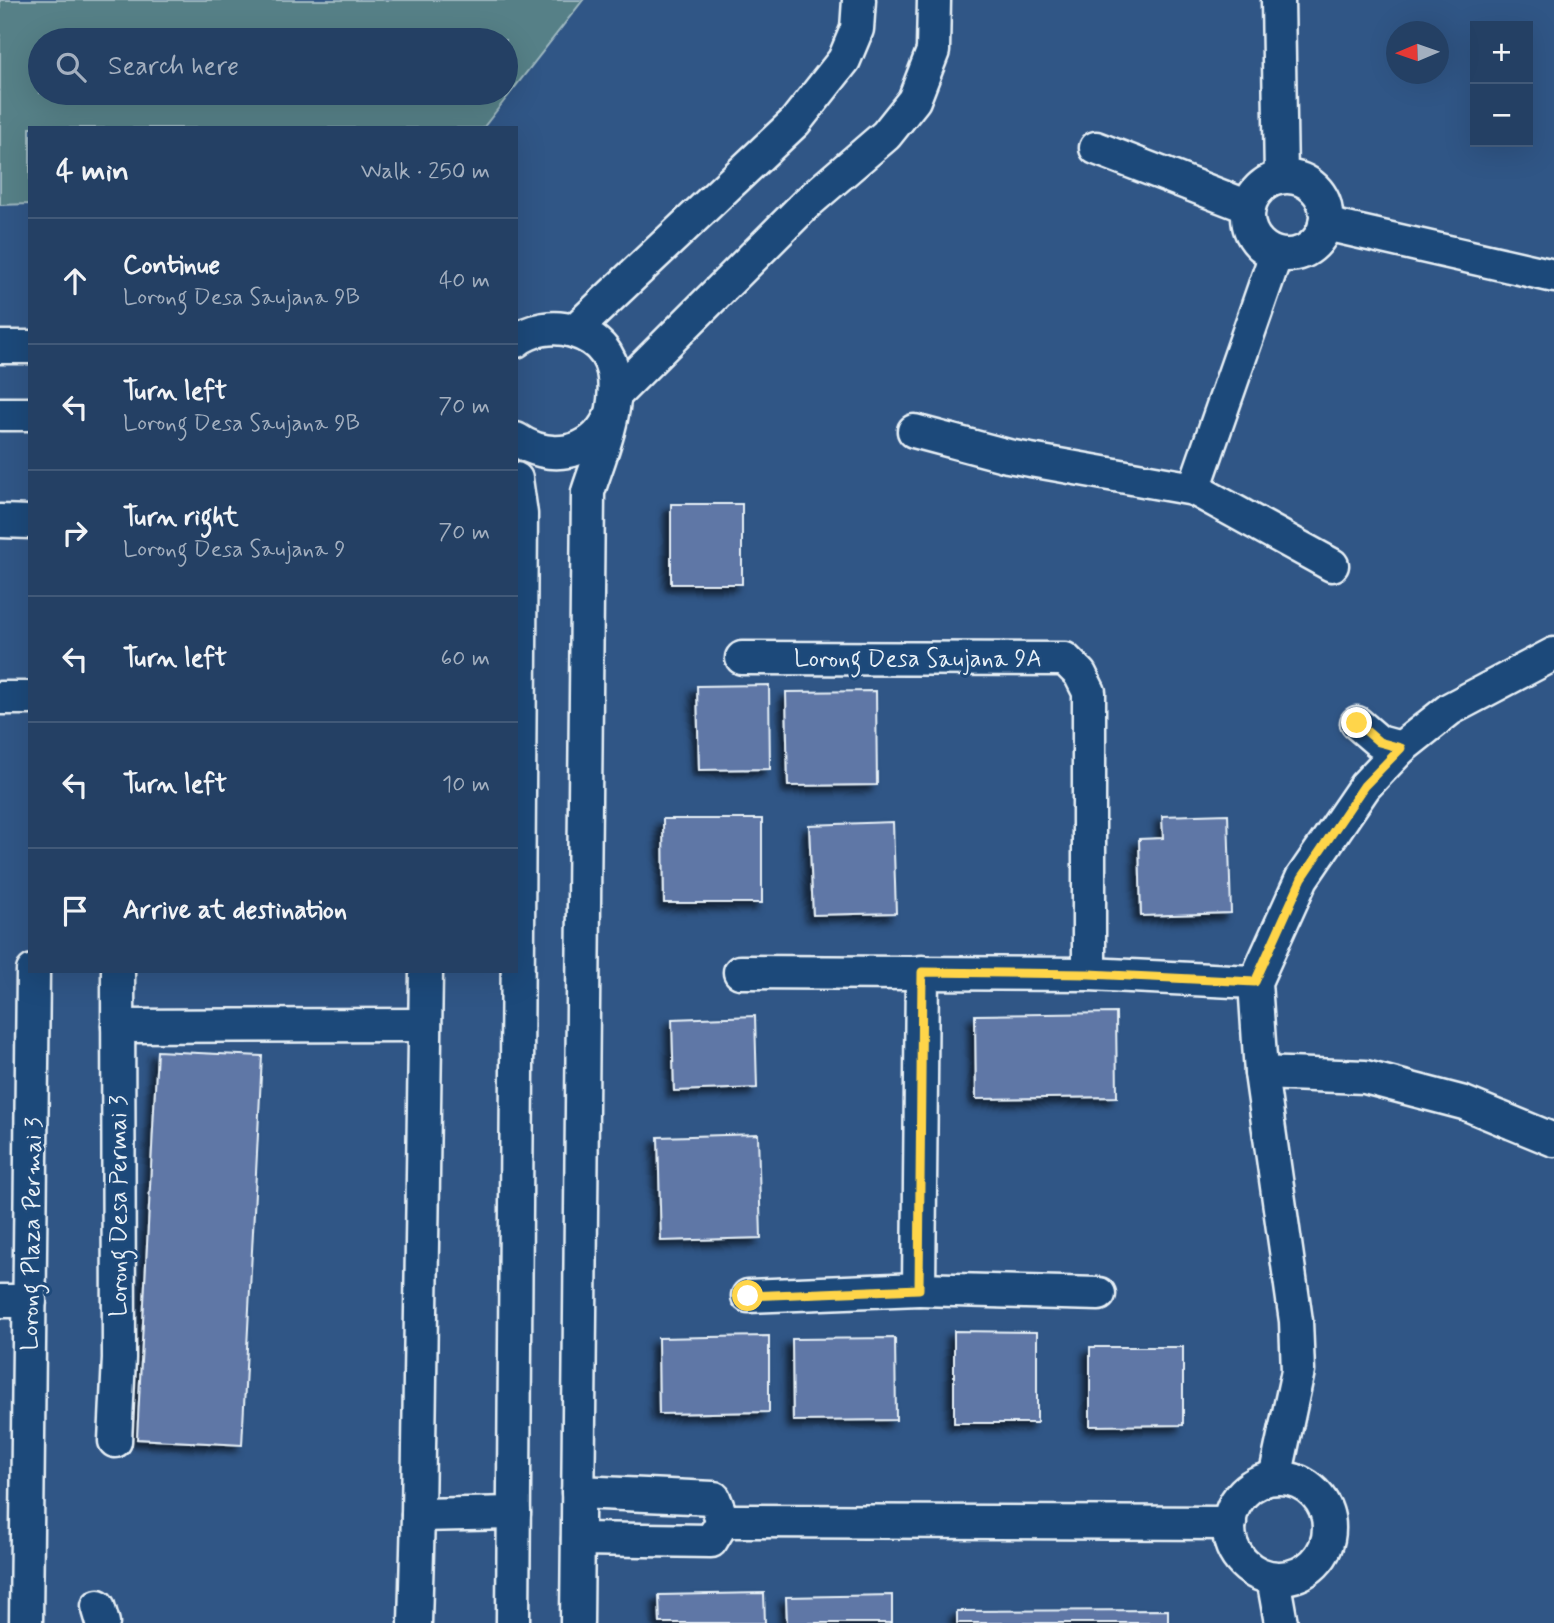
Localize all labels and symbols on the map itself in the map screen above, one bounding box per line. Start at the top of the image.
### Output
north arrow [1386,21,1449,84]
street label: Lorong Desa Saujana 9A [794,644,1042,678]
route end [1341,707,1372,738]
street label: Lorong Desa Permai 3 [104,1095,138,1317]
street label: Lorong Plaza Permai 3 [15,1117,53,1351]
route start [732,1280,763,1311]

